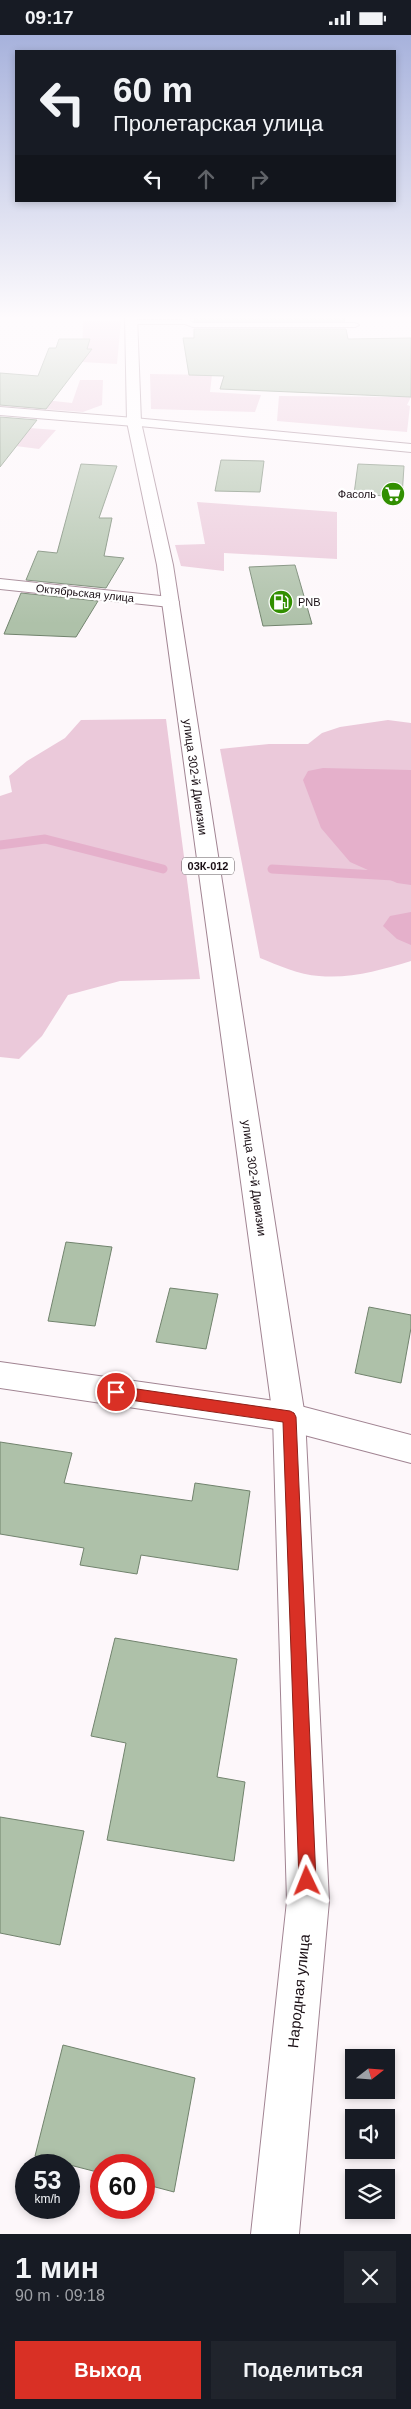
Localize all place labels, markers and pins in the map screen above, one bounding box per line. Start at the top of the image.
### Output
supermarket icon: Фасоль [380,481,406,507]
place label: Фасоль [338,488,376,500]
fuel station icon: PNB [268,589,294,615]
place label: PNB [298,596,321,608]
pin [95,1371,137,1413]

